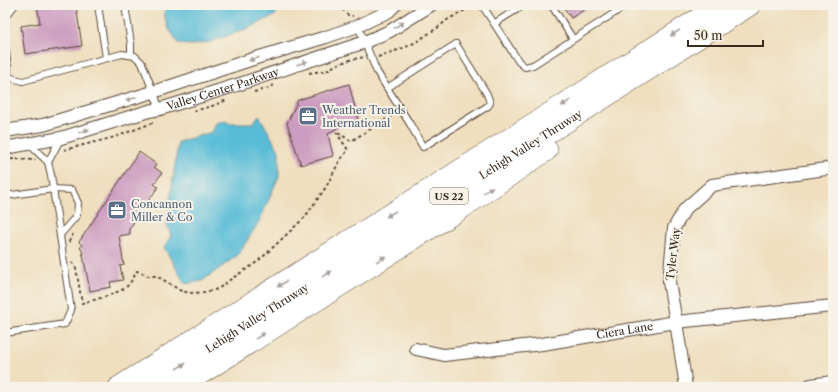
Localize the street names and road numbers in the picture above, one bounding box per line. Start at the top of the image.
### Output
street label: Valley Center Parkway [164,64,282,114]
street label: Lehigh Valley Thruway [476,106,585,182]
road number: US 22 [430,188,468,204]
street label: Tyler Way [663,226,683,281]
street label: Lehigh Valley Thruway [203,280,312,356]
street label: Ciera Lane [595,319,654,342]

